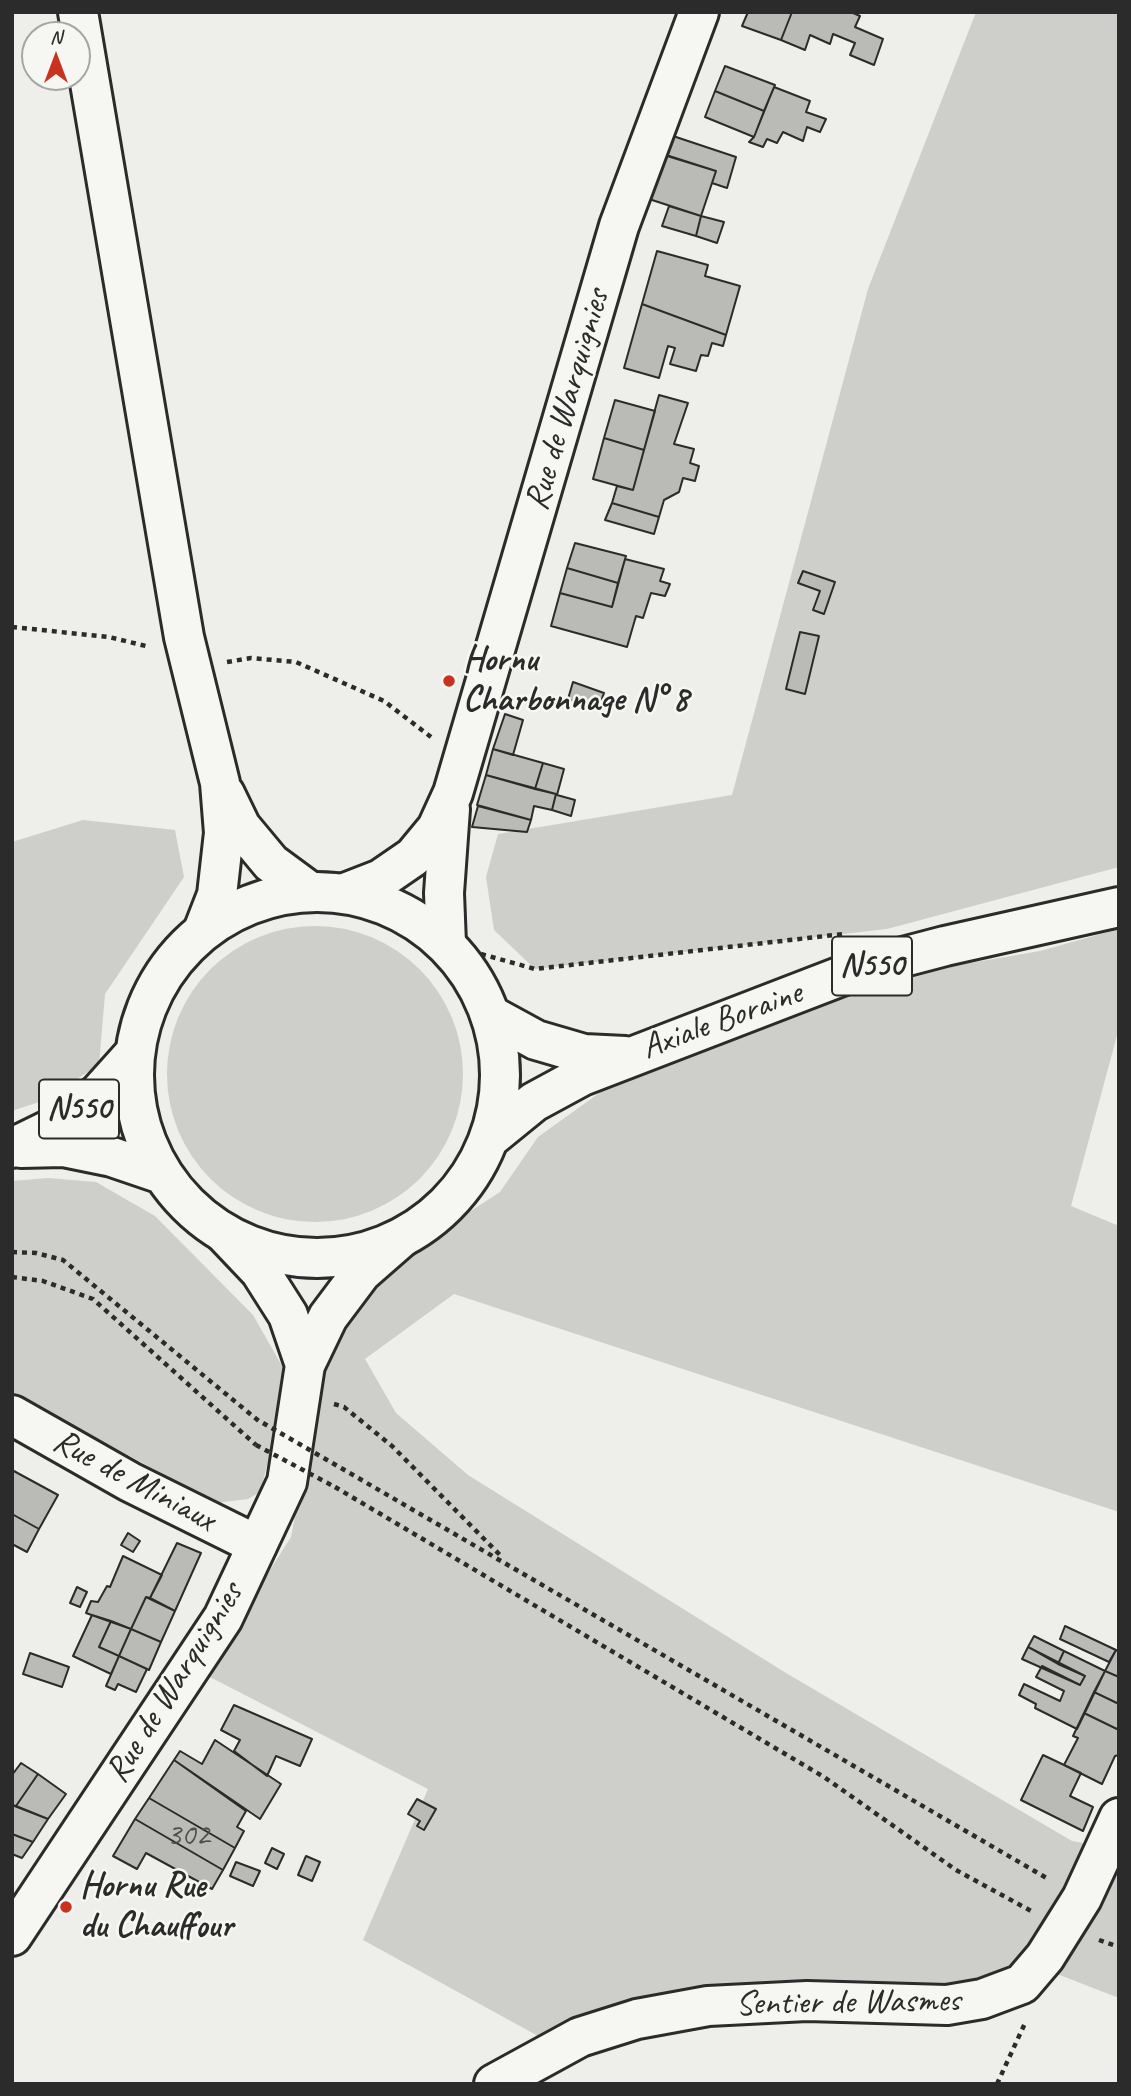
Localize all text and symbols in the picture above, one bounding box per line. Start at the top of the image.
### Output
north arrow [21,21,91,91]
text: N [50,25,62,49]
street label: Rue de Warquignies [516,285,620,515]
place label: Hornu Charbonnage N° 8 [463,640,688,722]
marker: Hornu Charbonnage N° 8 [441,673,457,689]
road number: N550 [832,936,912,996]
street label: Axiale Boraine [636,973,808,1069]
road number: N550 [39,1079,119,1138]
street label: Rue de Miniaux [46,1421,222,1541]
street label: Rue de Warquignies [97,1575,253,1791]
house number: 302 [166,1817,210,1855]
place label: Hornu Rue du Chauffour [80,1866,233,1948]
marker: Hornu Rue du Chauffour [58,1899,74,1915]
street label: Sentier de Wasmes [735,1980,961,2026]

